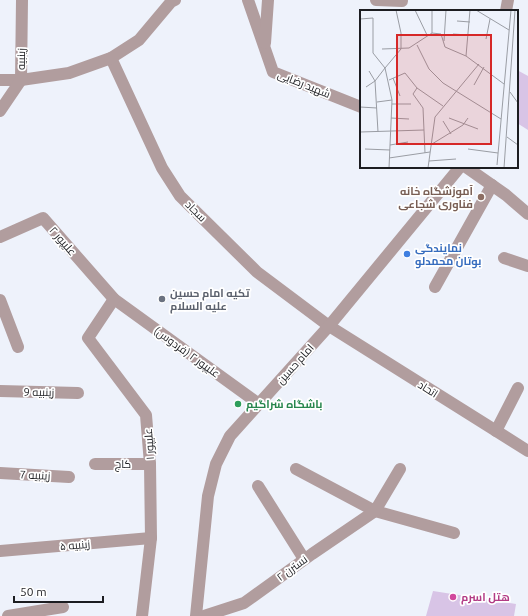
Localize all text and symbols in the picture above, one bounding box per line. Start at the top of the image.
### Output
inset map [360,10,518,168]
street label: زینبیه [15,48,28,70]
street label: شهید رضایی [275,68,332,101]
place label: آموزشگاه خانه فناوری شجاعی [398,185,474,212]
marker: آموزشگاه خانه فناوری شجاعی [476,192,486,202]
street label: سجاد [183,198,209,224]
street label: علیپور ۲ [47,224,79,258]
place label: نمایندگی بوتان محمدلو [415,242,481,269]
marker: نمایندگی بوتان محمدلو [402,249,412,259]
place label: تکیه امام حسین علیه السلام [170,287,250,314]
marker: تکیه امام حسین علیه السلام [157,294,167,304]
street label: علیپور ۲ (فردوس) [151,324,222,381]
street label: امام حسین [274,342,317,388]
street label: اتحاد [416,378,440,400]
street label: زینبیه 9 [24,386,55,399]
place label: باشگاه شراگیم [246,398,322,412]
marker: باشگاه شراگیم [233,399,243,409]
street label: علیپور ۱ [142,428,157,460]
street label: کاج [115,458,131,472]
street label: زینبیه 7 [19,468,51,483]
street label: زینبیه ۵ [59,538,91,553]
street label: نسترن ۲ [274,553,310,584]
scale bar [14,578,103,604]
text: 50 m [20,585,47,598]
place label: هتل اسرم [461,591,510,605]
marker: هتل اسرم [448,592,458,602]

